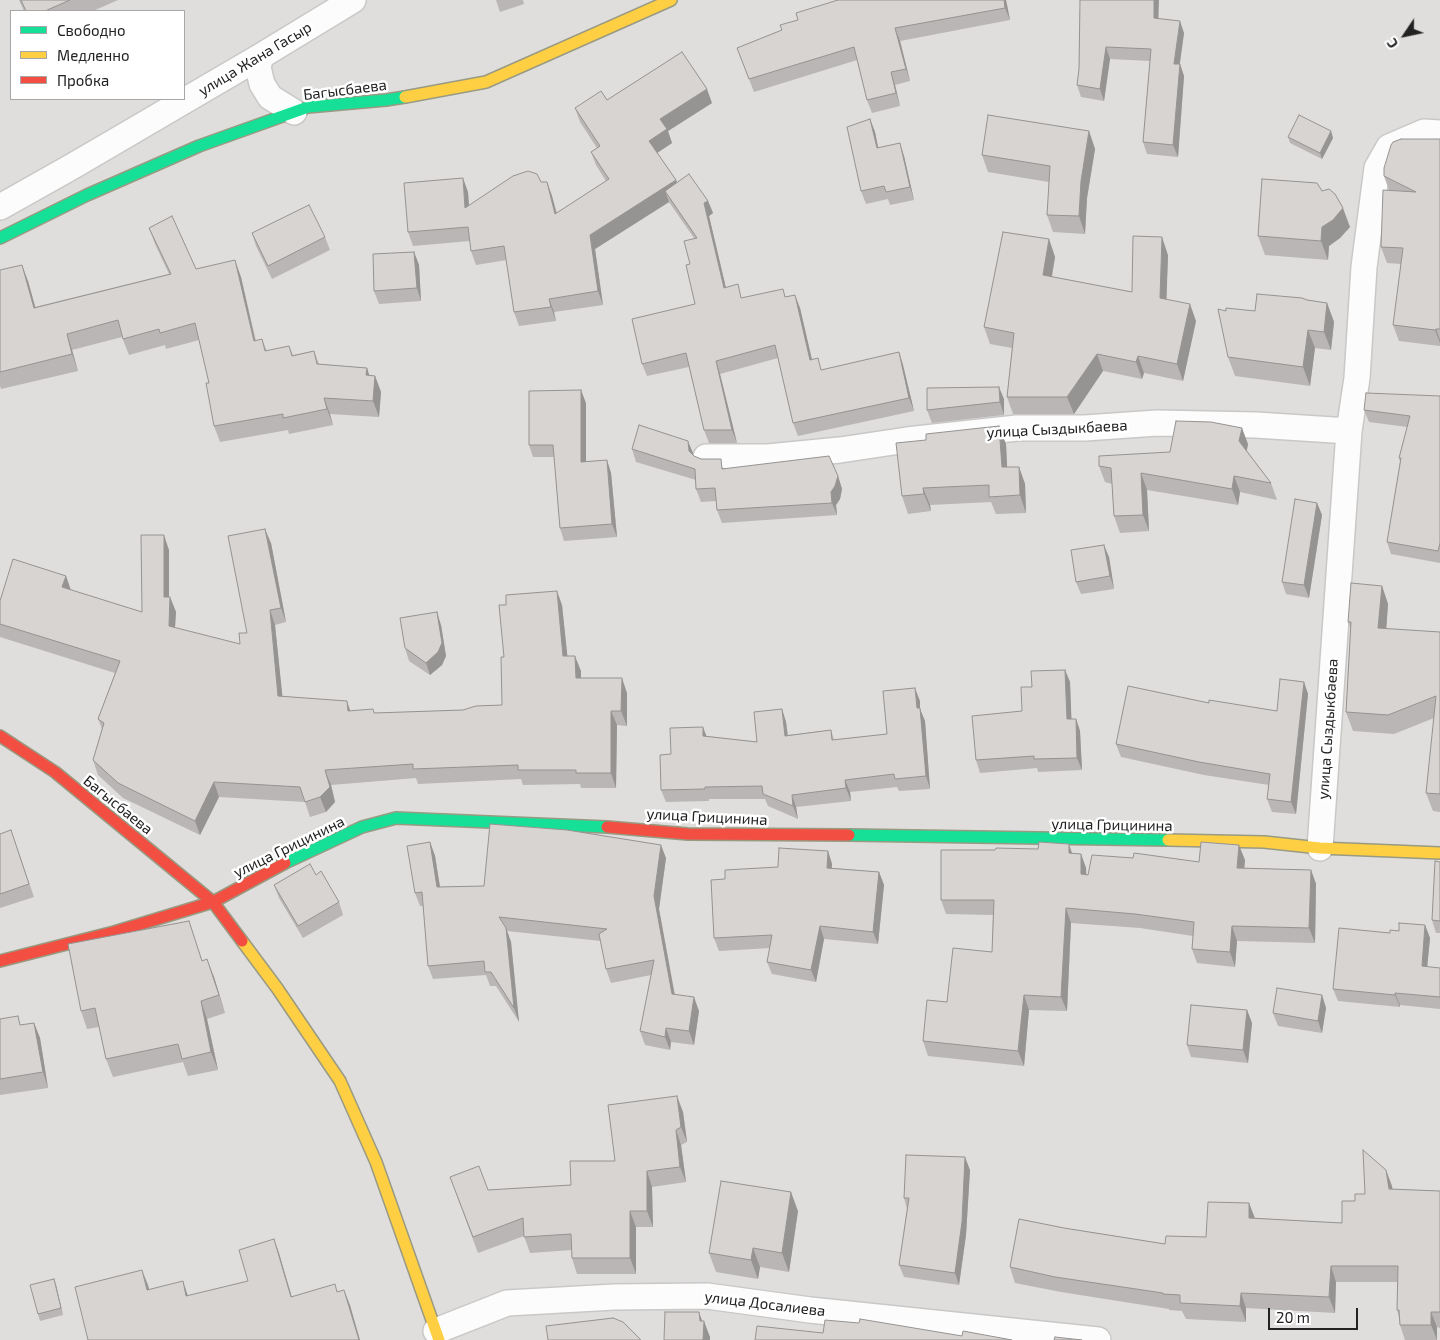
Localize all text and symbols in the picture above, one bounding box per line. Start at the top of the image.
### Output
legend [10,10,185,100]
north arrow [1380,10,1430,60]
street label: улица Жана Гасыр [195,18,315,100]
text: Свободно [57,21,126,39]
text: С [1383,36,1402,52]
text: Медленно [57,46,130,64]
text: Пробка [57,71,109,89]
street label: Багысбаева [302,76,388,104]
street label: улица Сыздыкбаева [986,416,1128,442]
street label: улица Сыздыкбаева [1314,658,1342,800]
street label: Багысбаева [80,772,156,838]
street label: улица Грицинина [646,805,768,829]
street label: улица Грицинина [231,812,347,882]
street label: улица Грицинина [1051,815,1173,835]
street label: улица Досалиева [703,1288,827,1320]
scale bar [1270,1298,1360,1330]
text: 20 m [1276,1308,1310,1326]

